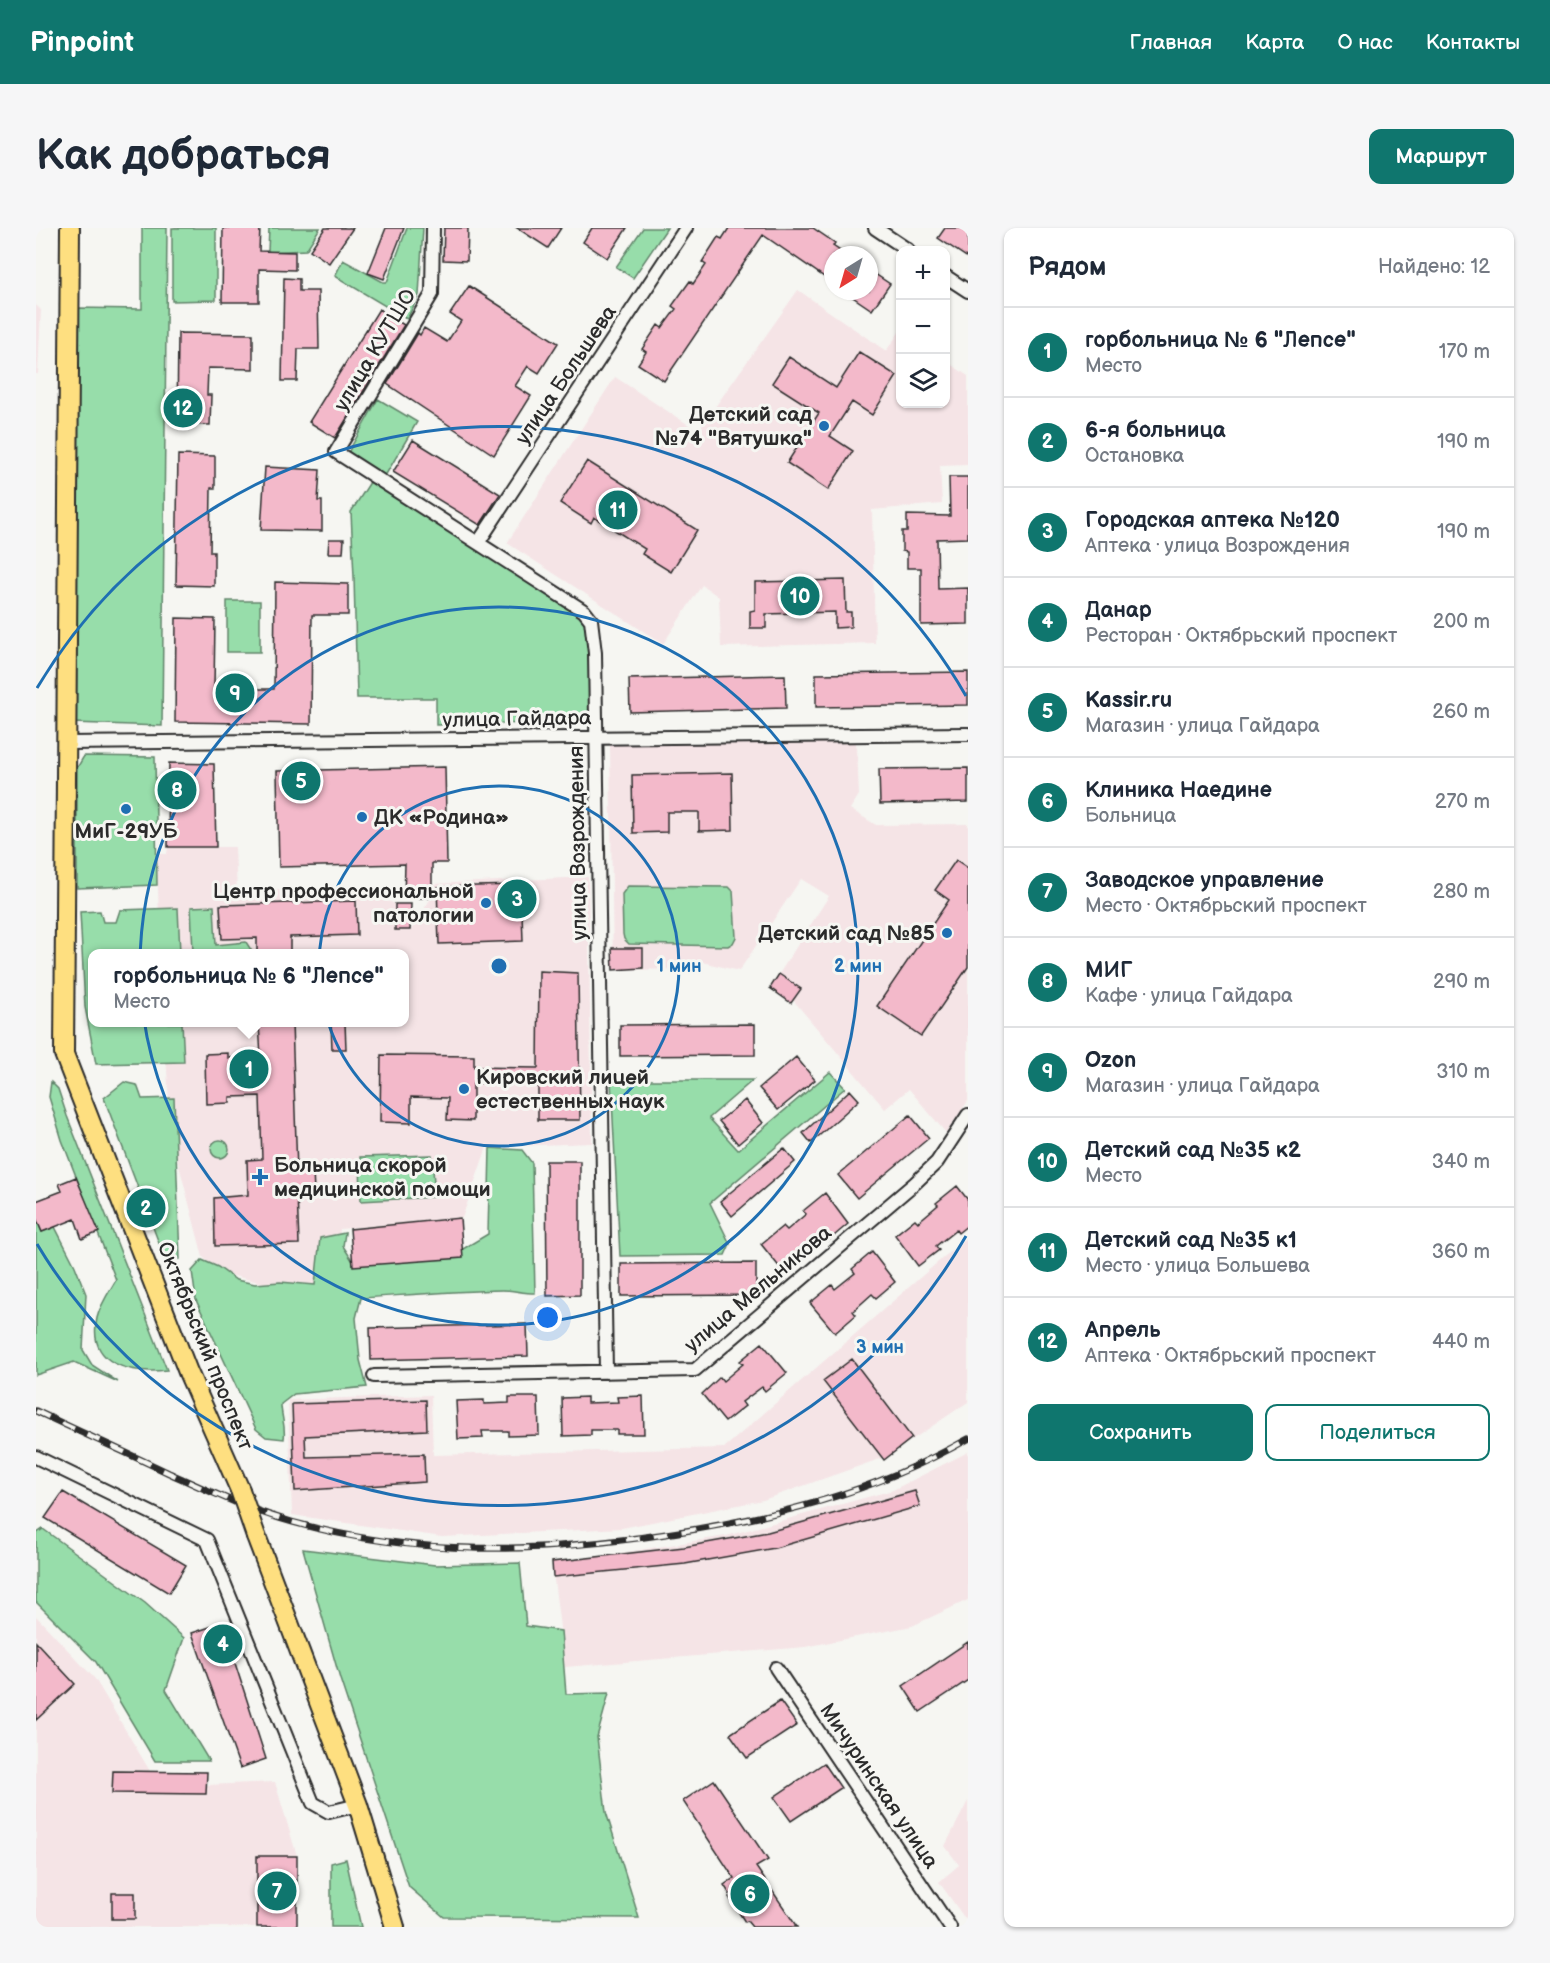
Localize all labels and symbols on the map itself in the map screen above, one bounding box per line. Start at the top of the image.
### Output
north arrow [824,246,878,300]
street label: улица КУТШО [329,284,421,416]
street label: улица Большева [510,300,622,449]
pin: 12 [164,386,202,430]
place label: Детский сад №74 "Вятушка" [655,402,812,451]
marker: Детский сад №74 "Вятушка" [817,419,831,433]
pin: 11 [598,488,638,532]
pin: 10 [780,574,819,619]
pin: 9 [216,670,254,716]
street label: улица Гайдара [442,705,592,733]
street label: улица Возрождения [564,745,592,941]
pin: 5 [282,758,320,804]
pin: 8 [158,768,196,812]
marker: МиГ-29УБ [119,802,133,816]
place label: ДК «Родина» [374,805,509,830]
marker: ДК «Родина» [355,810,369,824]
place label: МиГ-29УБ [75,819,178,844]
pin: 3 [498,876,536,922]
place label: Центр профессиональной патологии [213,879,474,928]
marker: Центр профессиональной патологии [479,896,493,910]
place label: Детский сад №85 [758,921,935,946]
marker: Детский сад №85 [940,926,954,940]
centre of rings [489,956,509,976]
text: 1 мин [657,956,701,977]
text: 2 мин [834,956,882,977]
pin: 1 [230,1046,268,1092]
place label: Кировский лицей естественных наук [476,1065,665,1114]
marker: Кировский лицей естественных наук [457,1082,471,1096]
place label: Больница скорой медицинской помощи [274,1153,491,1202]
marker: Больница скорой медицинской помощи [251,1168,269,1186]
pin: 2 [126,1186,166,1230]
street label: улица Мельникова [679,1220,837,1358]
street label: Октябрьский проспект [152,1238,258,1454]
your location [533,1303,562,1332]
text: 3 мин [856,1337,904,1358]
pin: 4 [204,1622,243,1666]
street label: Мичуринская улица [814,1698,944,1874]
pin: 7 [258,1868,296,1914]
pin: 6 [730,1872,770,1916]

